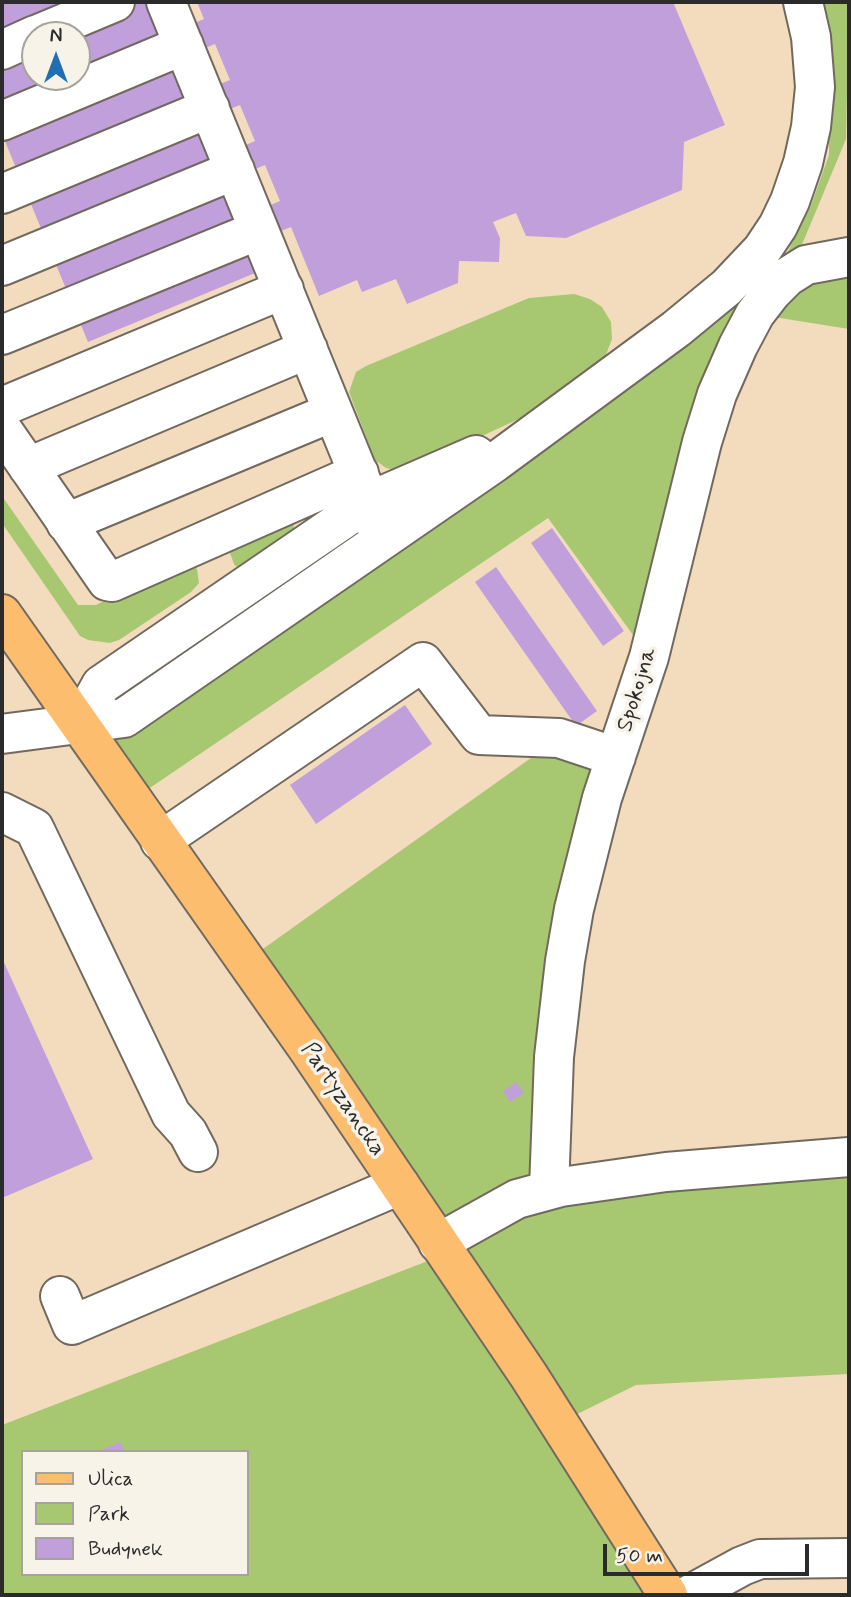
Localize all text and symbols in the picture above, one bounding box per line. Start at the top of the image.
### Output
north arrow [21,21,91,91]
text: N [50,24,62,49]
street label: Spokojna [612,645,664,735]
street label: Partyzancka [294,1038,390,1162]
legend [21,1450,248,1576]
text: Ulica [88,1465,133,1493]
text: Park [88,1500,130,1528]
scale bar [606,1530,812,1574]
text: Budynek [88,1535,163,1563]
text: 50 m [616,1542,663,1570]

